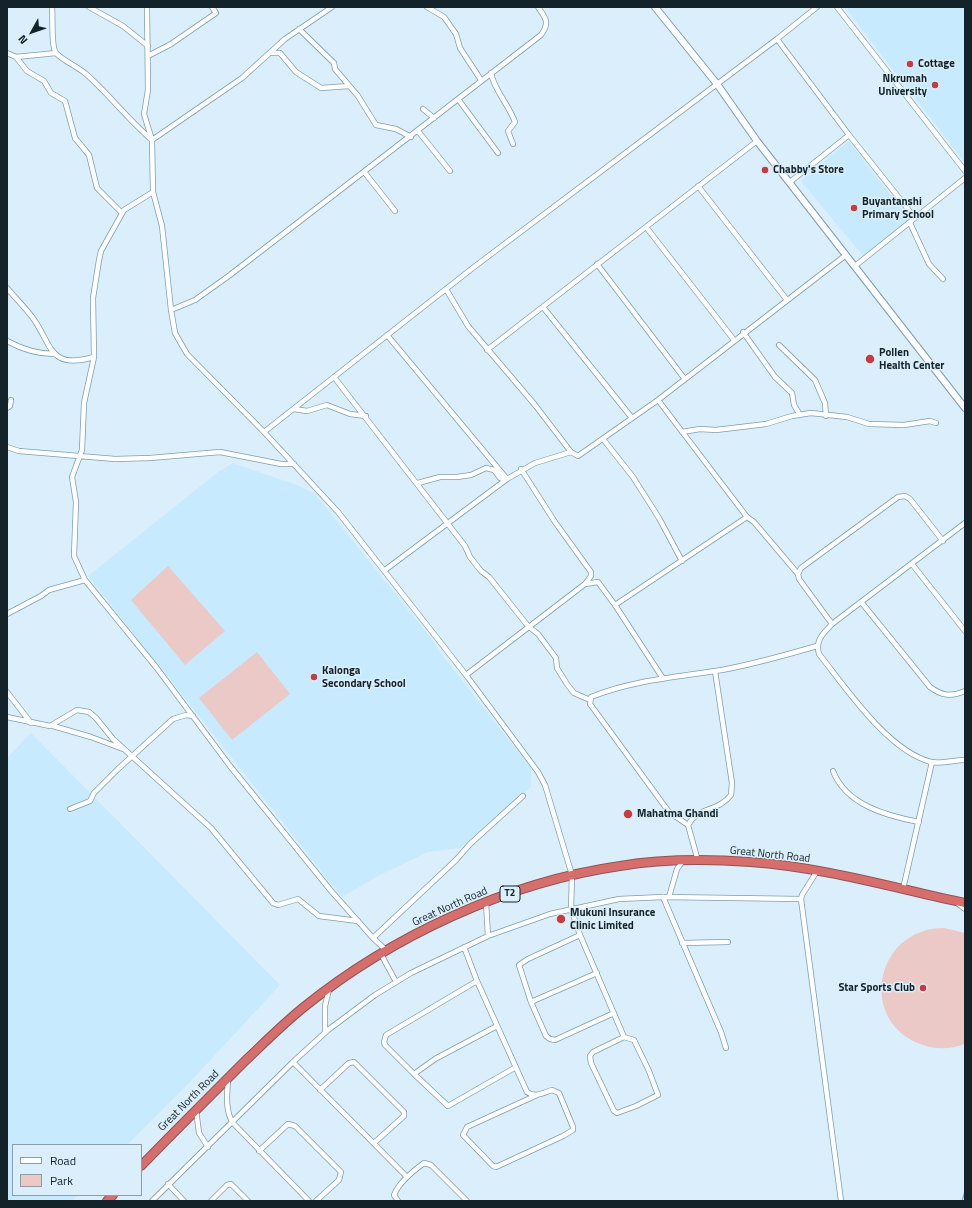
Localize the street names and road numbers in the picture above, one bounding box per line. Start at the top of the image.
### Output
street label: Great North Road [729,844,811,866]
street label: Great North Road [410,885,490,929]
road number: T2 [500,886,520,902]
street label: Great North Road [156,1068,222,1134]

